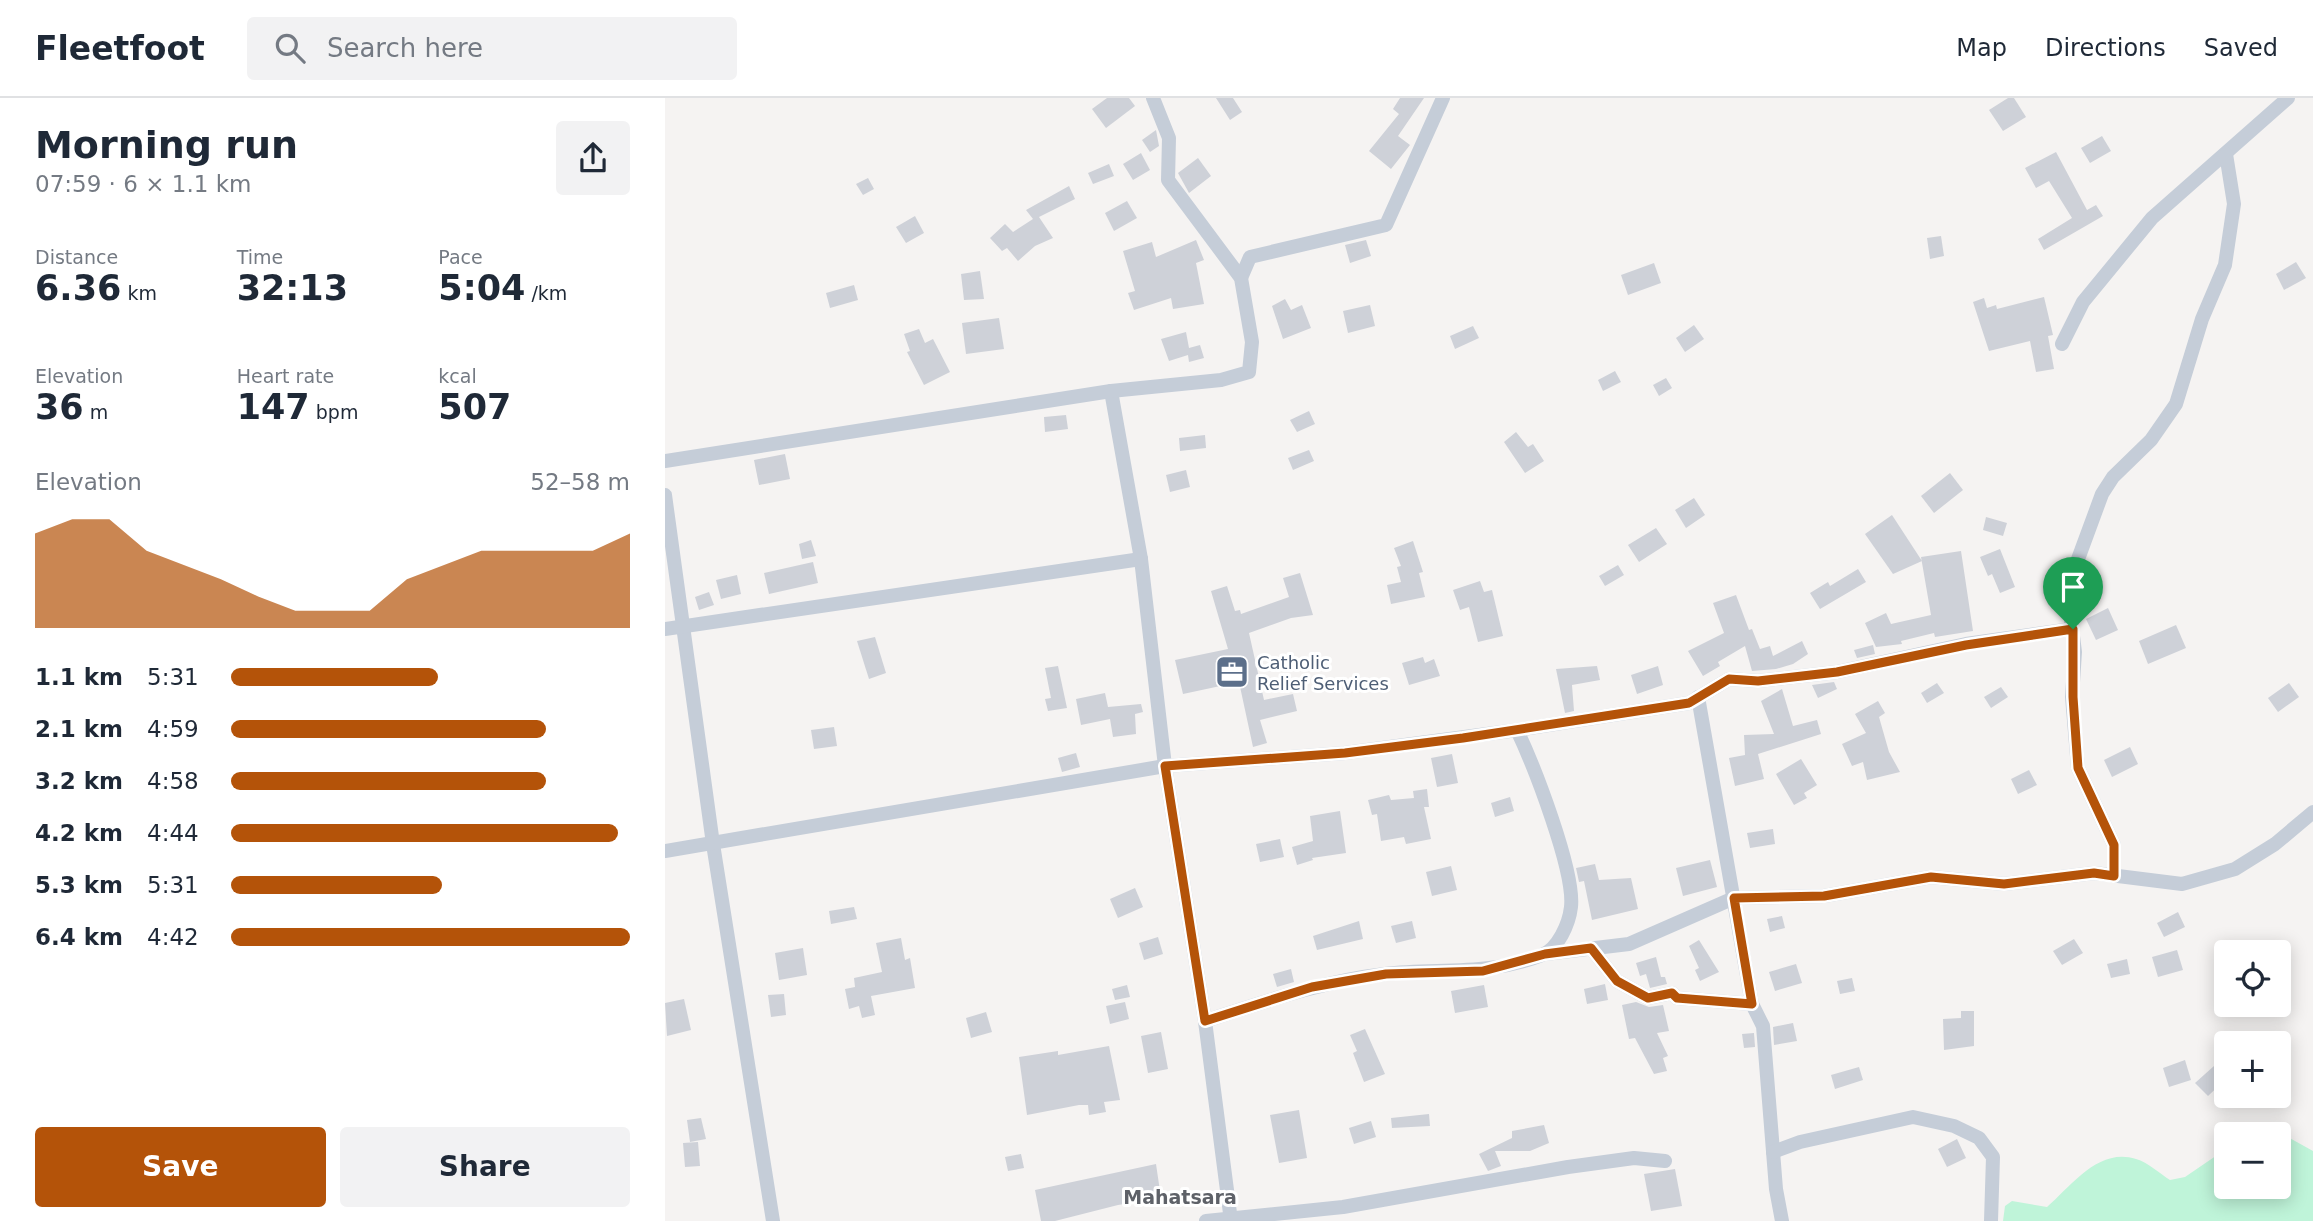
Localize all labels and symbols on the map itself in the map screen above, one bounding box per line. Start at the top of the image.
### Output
pin [2043,557,2103,629]
place label: Catholic Relief Services [1257,652,1389,694]
office icon: Catholic Relief Services [1213,653,1251,691]
district label: Mahatsara [1123,1186,1237,1208]

